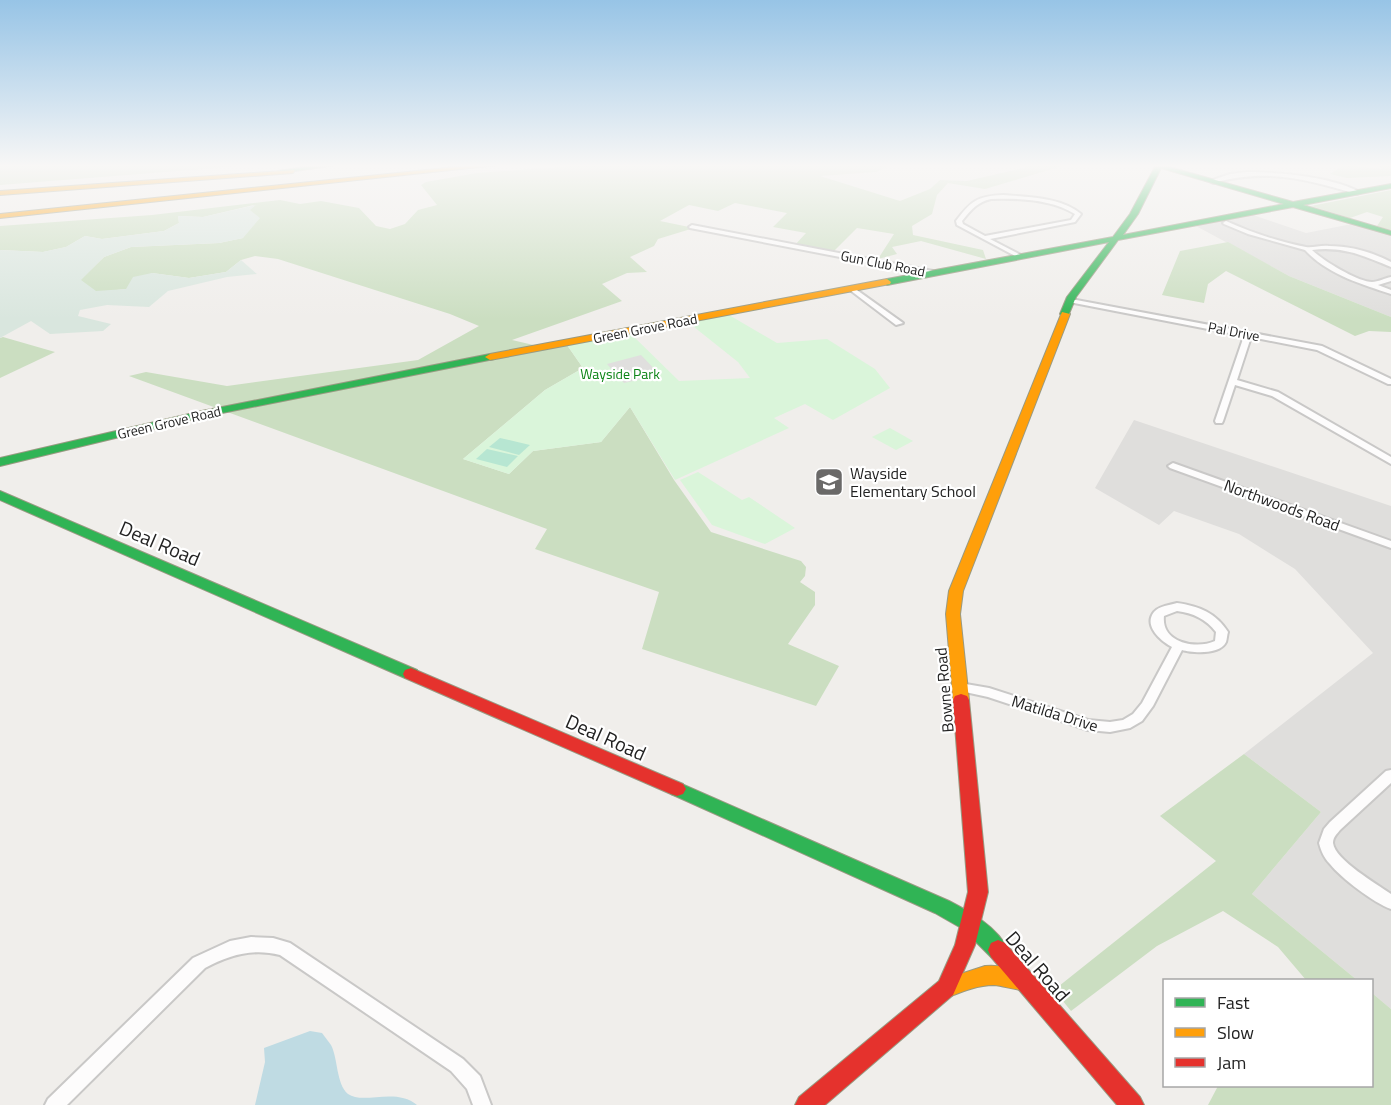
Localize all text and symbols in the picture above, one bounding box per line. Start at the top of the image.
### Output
street label: Gun Club Road [839,245,927,281]
street label: Green Grove Road [591,308,699,348]
street label: Pal Drive [1206,316,1262,346]
park label: Wayside Park [580,363,660,384]
street label: Green Grove Road [115,400,223,444]
place label: Wayside Elementary School [850,461,976,503]
school or university icon: Wayside Elementary School [813,466,845,498]
street label: Northwoods Road [1221,473,1343,537]
street label: Deal Road [115,512,205,574]
street label: Bowne Road [928,646,960,734]
street label: Matilda Drive [1009,688,1101,738]
street label: Deal Road [561,705,651,769]
street label: Deal Road [998,924,1078,1008]
legend [1163,979,1373,1087]
text: Fast [1217,989,1250,1016]
text: Slow [1217,1019,1254,1046]
text: Jam [1217,1049,1246,1076]

